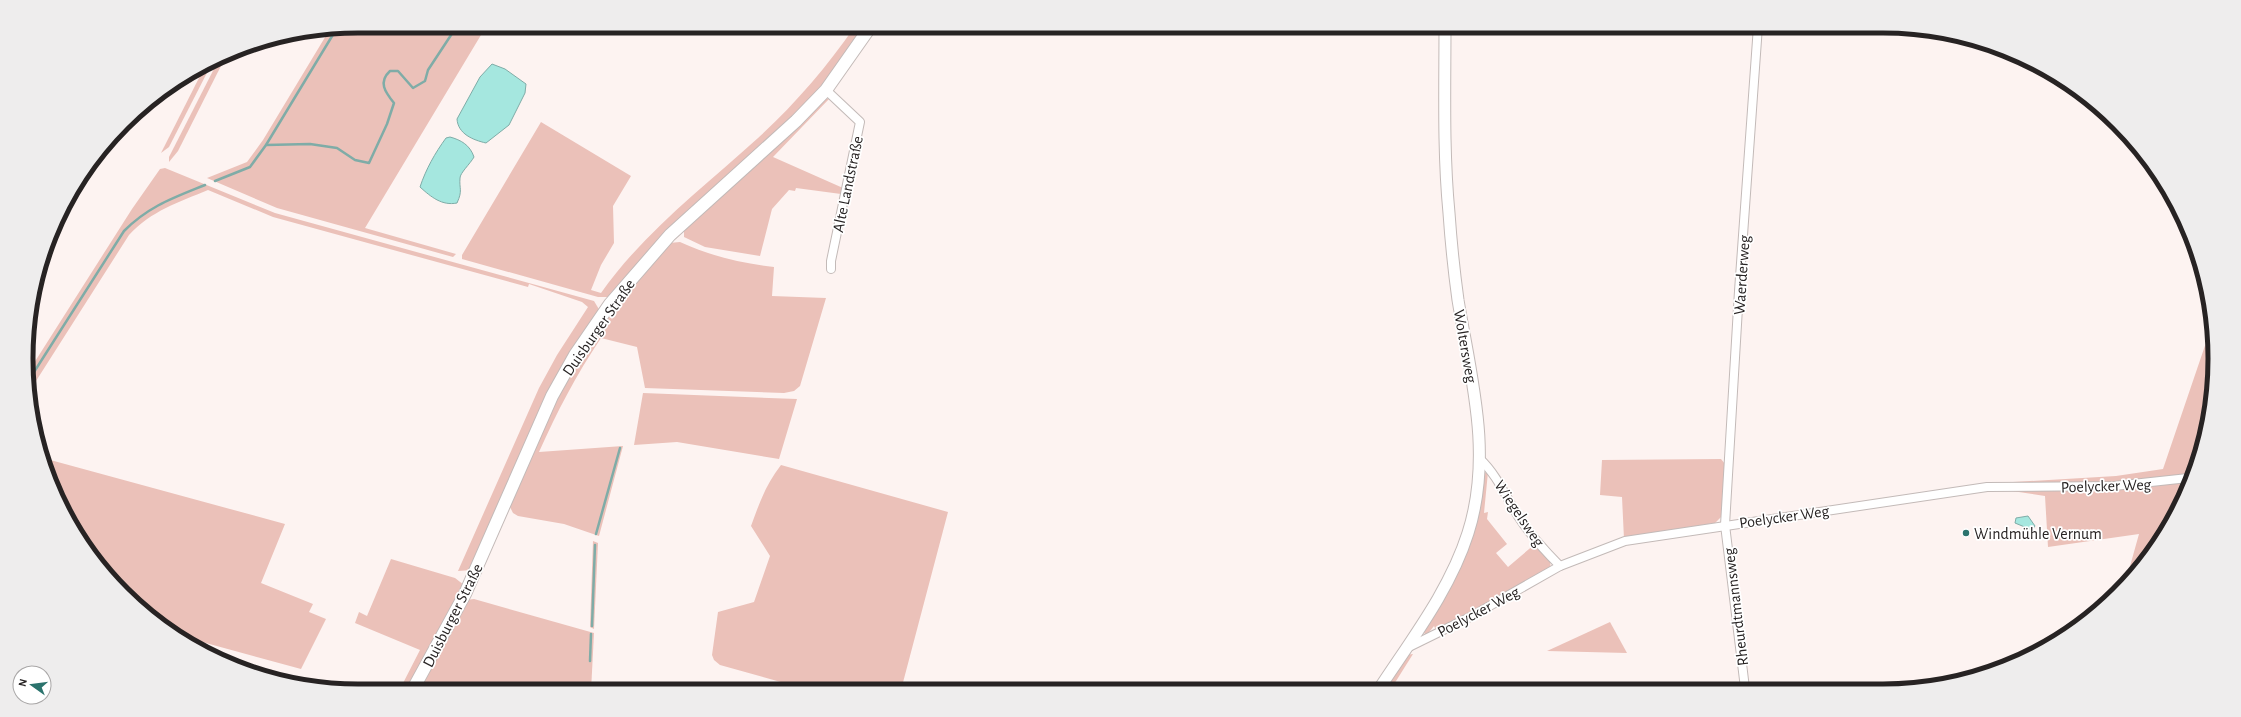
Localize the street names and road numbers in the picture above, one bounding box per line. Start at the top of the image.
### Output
street label: Alte Landstraße [830,135,866,234]
street label: Waerderweg [1731,234,1753,315]
street label: Duisburger Straße [560,276,638,379]
street label: Woltersweg [1451,308,1479,384]
street label: Poelycker Weg [2061,476,2152,497]
street label: Wiegelsweg [1491,478,1547,550]
street label: Poelycker Weg [1738,503,1830,532]
street label: Rheurdtmannsweg [1721,547,1751,667]
street label: Duisburger Straße [420,561,486,670]
street label: Poelycker Weg [1435,584,1523,641]

